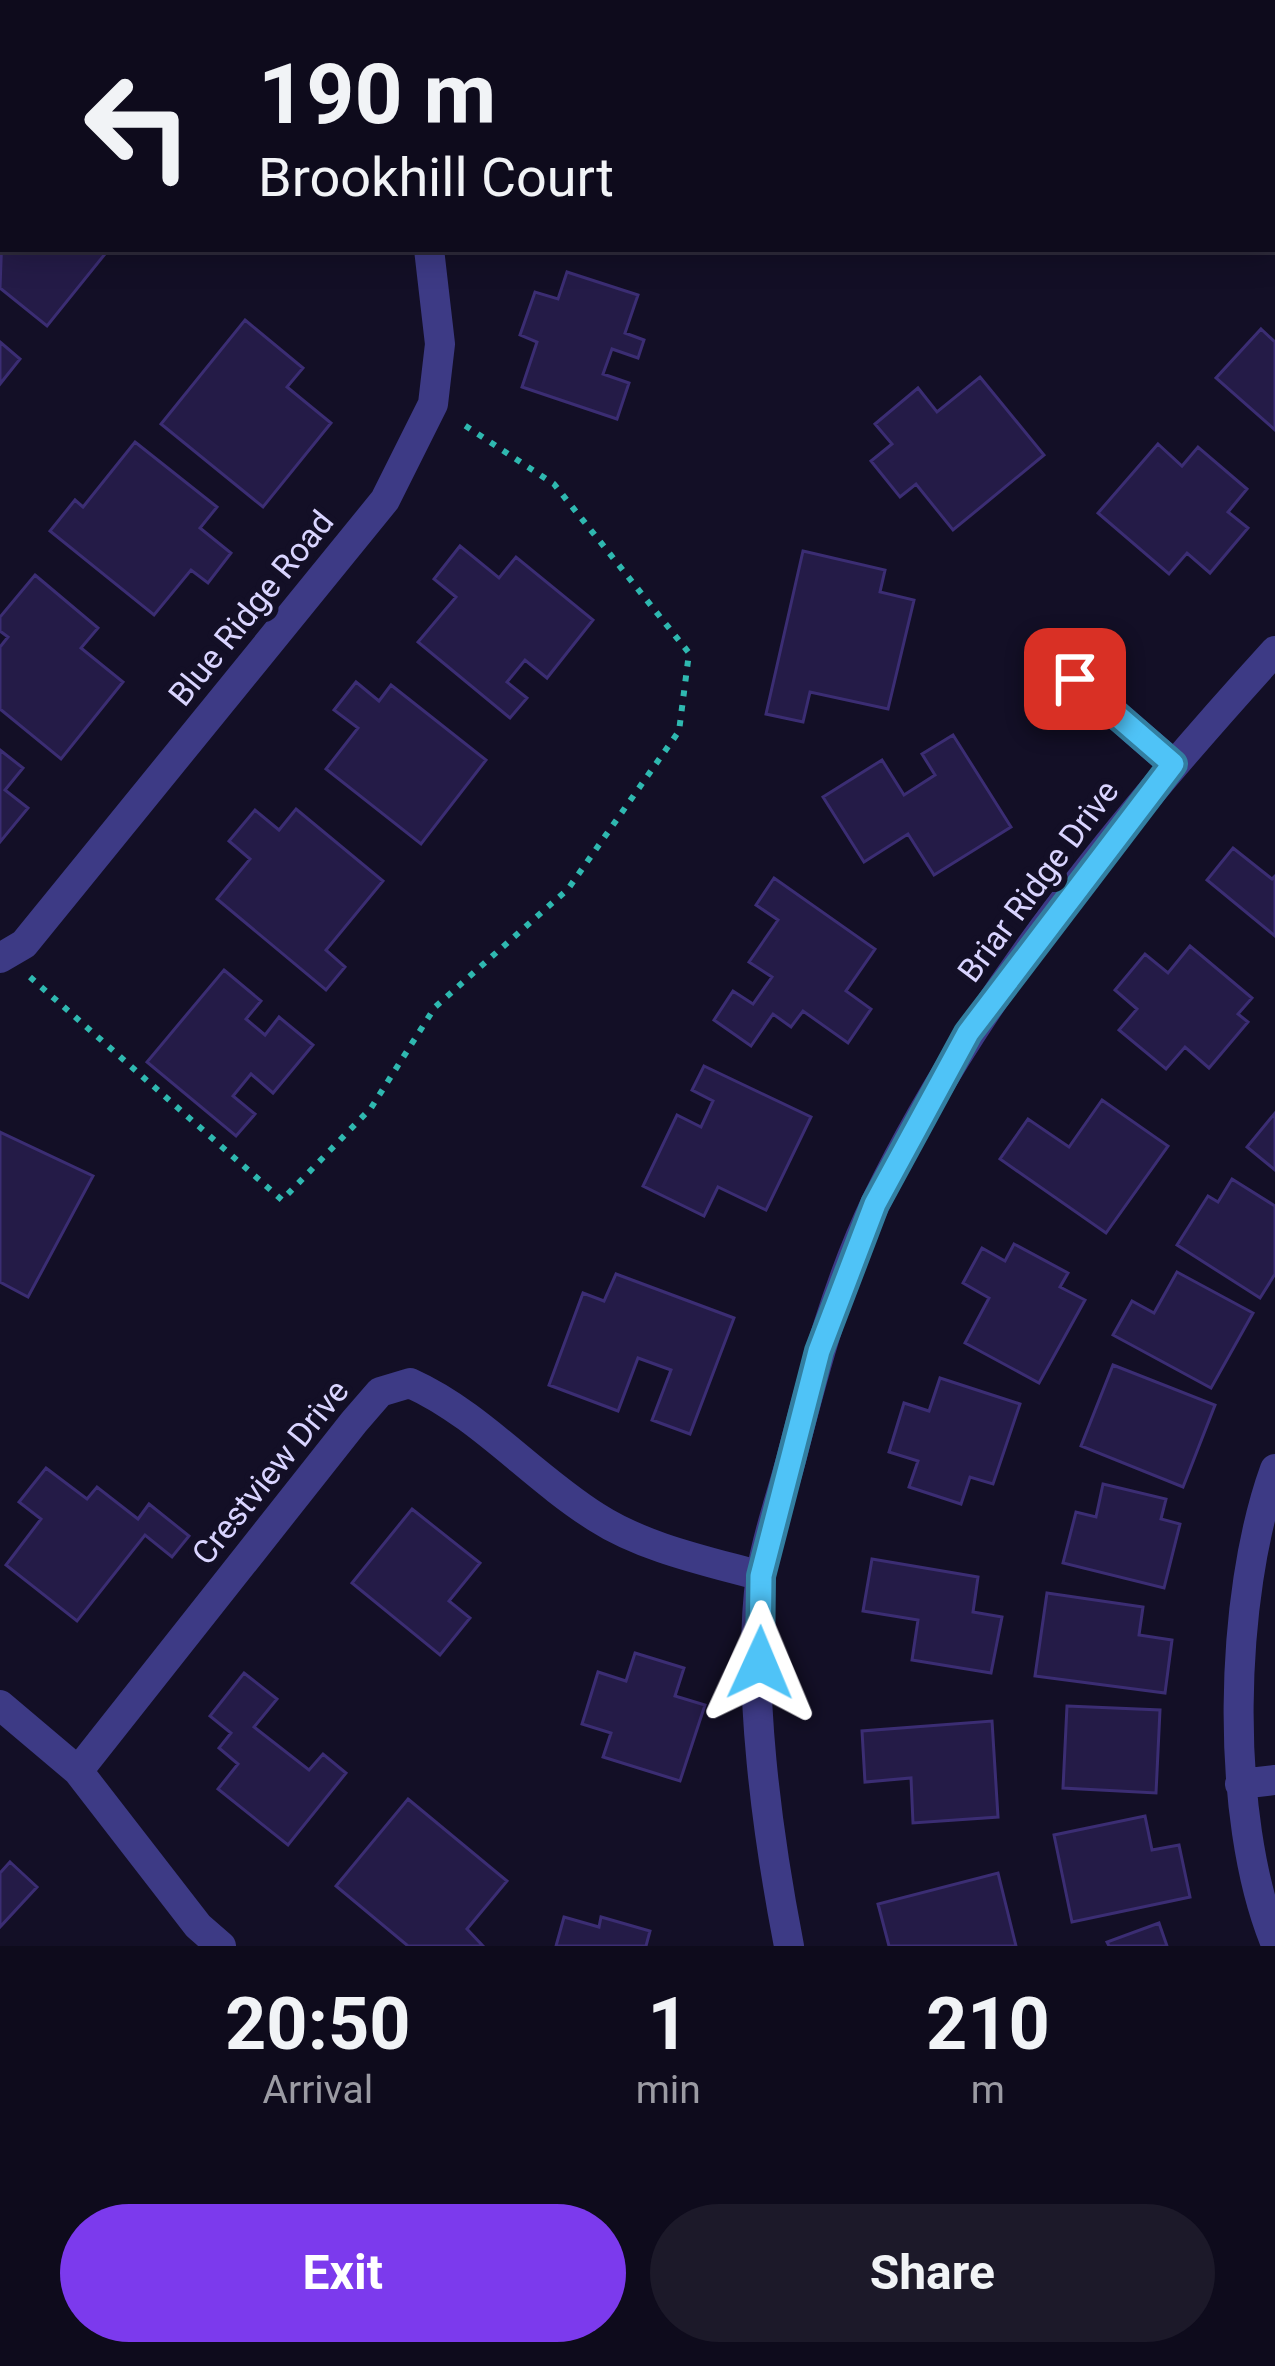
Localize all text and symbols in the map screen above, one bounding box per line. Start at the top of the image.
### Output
text: 190 m [258,45,496,144]
icon: left [60,48,216,204]
text: Brookhill Court [258,146,614,209]
street label: Blue Ridge Road [161,503,341,713]
pin [1024,628,1126,730]
icon: arrive [1042,646,1108,712]
street label: Briar Ridge Drive [949,772,1127,990]
street label: Crestview Drive [184,1372,356,1572]
position arrow [697,1600,823,1726]
text: 20:50 [225,1982,411,2067]
text: 1 [648,1982,689,2067]
text: 210 [926,1982,1050,2067]
text: Arrival [262,2067,373,2113]
text: min [636,2067,701,2113]
text: m [971,2067,1005,2113]
button: Exit [60,2204,626,2342]
button: Share [650,2204,1215,2342]

